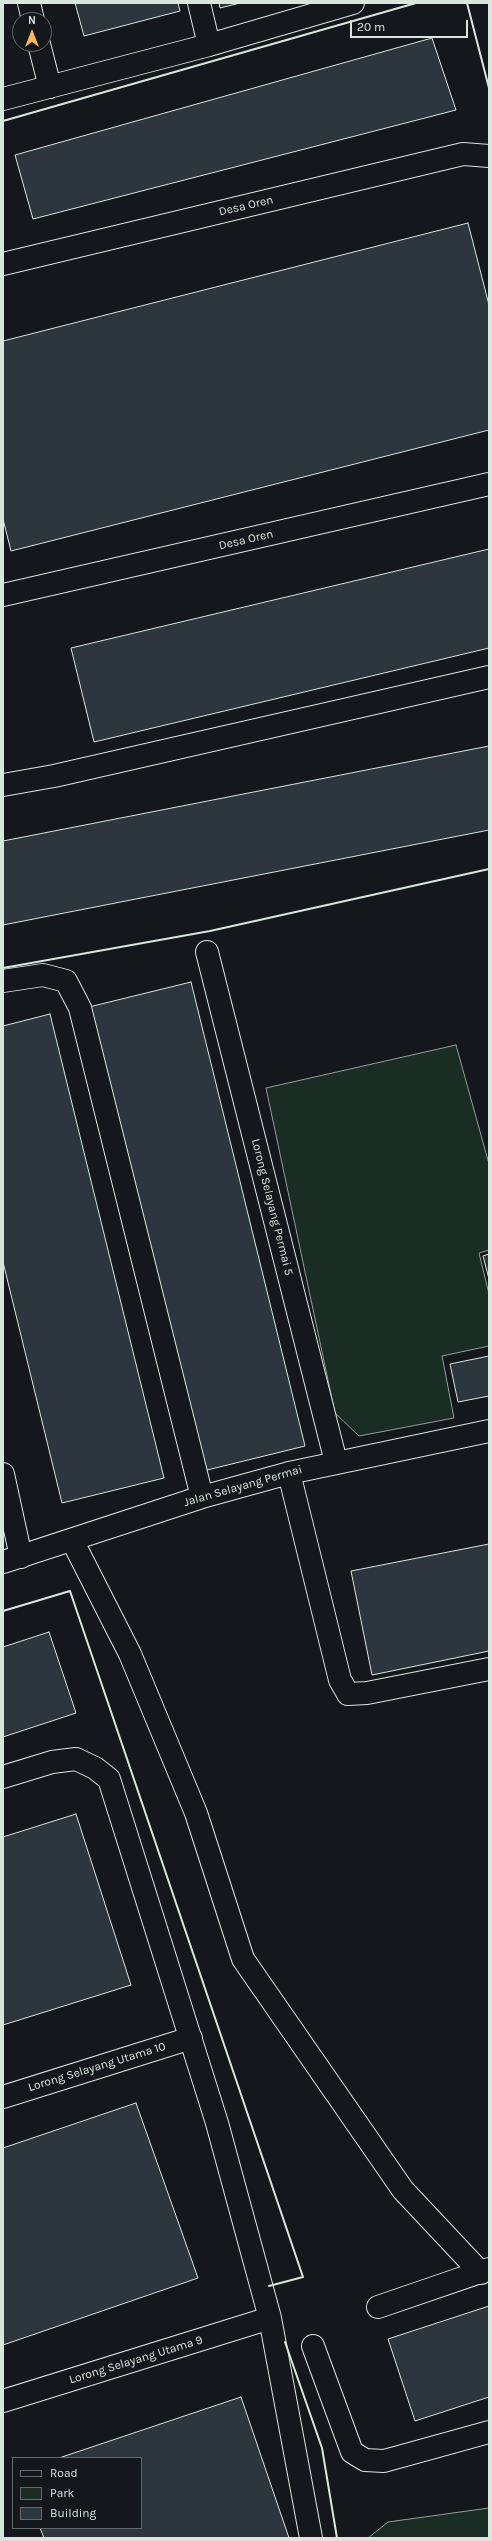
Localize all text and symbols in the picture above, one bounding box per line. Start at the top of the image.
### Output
north arrow [12,12,52,52]
scale bar [352,12,470,38]
text: N [28,14,36,27]
text: 20 m [357,20,385,34]
street label: Desa Oren [217,193,275,219]
street label: Desa Oren [217,527,275,553]
street label: Lorong Selayang Permai 5 [248,1137,296,1277]
street label: Jalan Selayang Permai [182,1462,304,1510]
street label: Lorong Selayang Utama 10 [26,2039,168,2095]
street label: Lorong Selayang Utama 9 [67,2333,205,2387]
legend [12,2457,142,2529]
text: Road [50,2466,78,2480]
text: Park [50,2486,74,2500]
text: Building [50,2506,96,2520]

